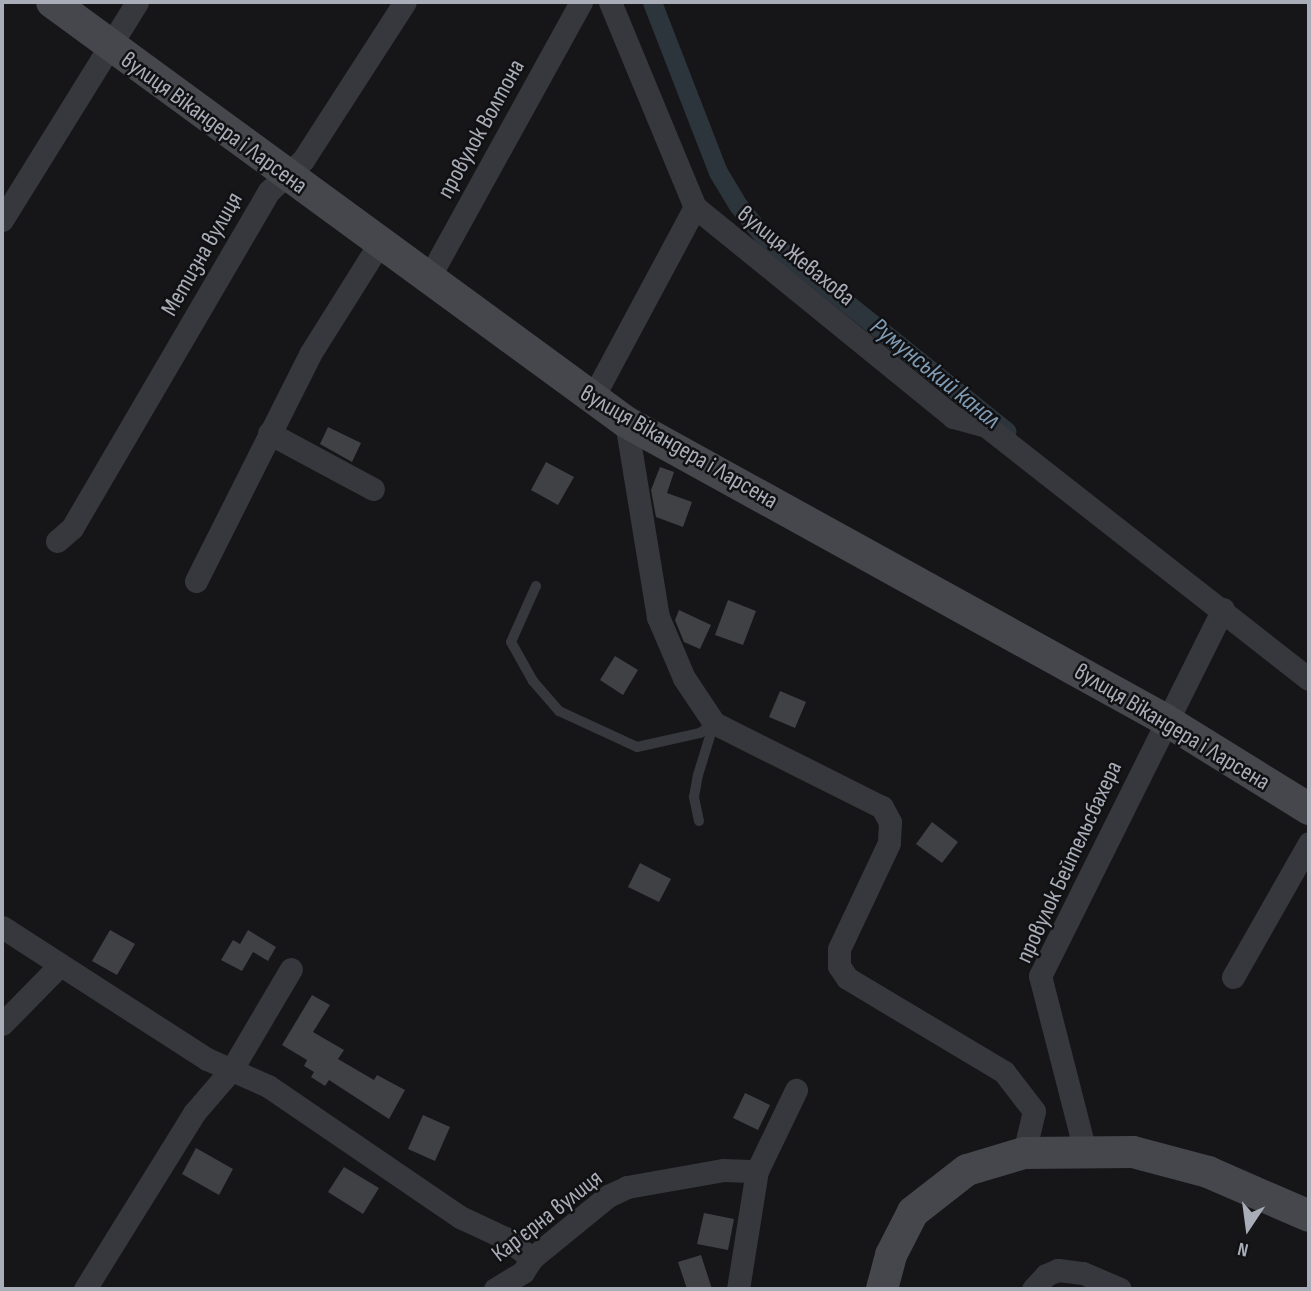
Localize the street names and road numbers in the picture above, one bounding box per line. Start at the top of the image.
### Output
street label: вулиця Вікандера і Ларсена [115,46,313,200]
street label: провулок Волтона [431,55,531,203]
street label: Метизна вулиця [155,187,249,321]
street label: вулиця Жевахова [731,200,861,312]
street label: вулиця Вікандера і Ларсена [575,379,783,515]
street label: вулиця Вікандера і Ларсена [1069,657,1275,797]
street label: провулок Бейтельсбахера [1010,756,1128,968]
street label: Карʼєрна вулиця [486,1164,608,1268]

